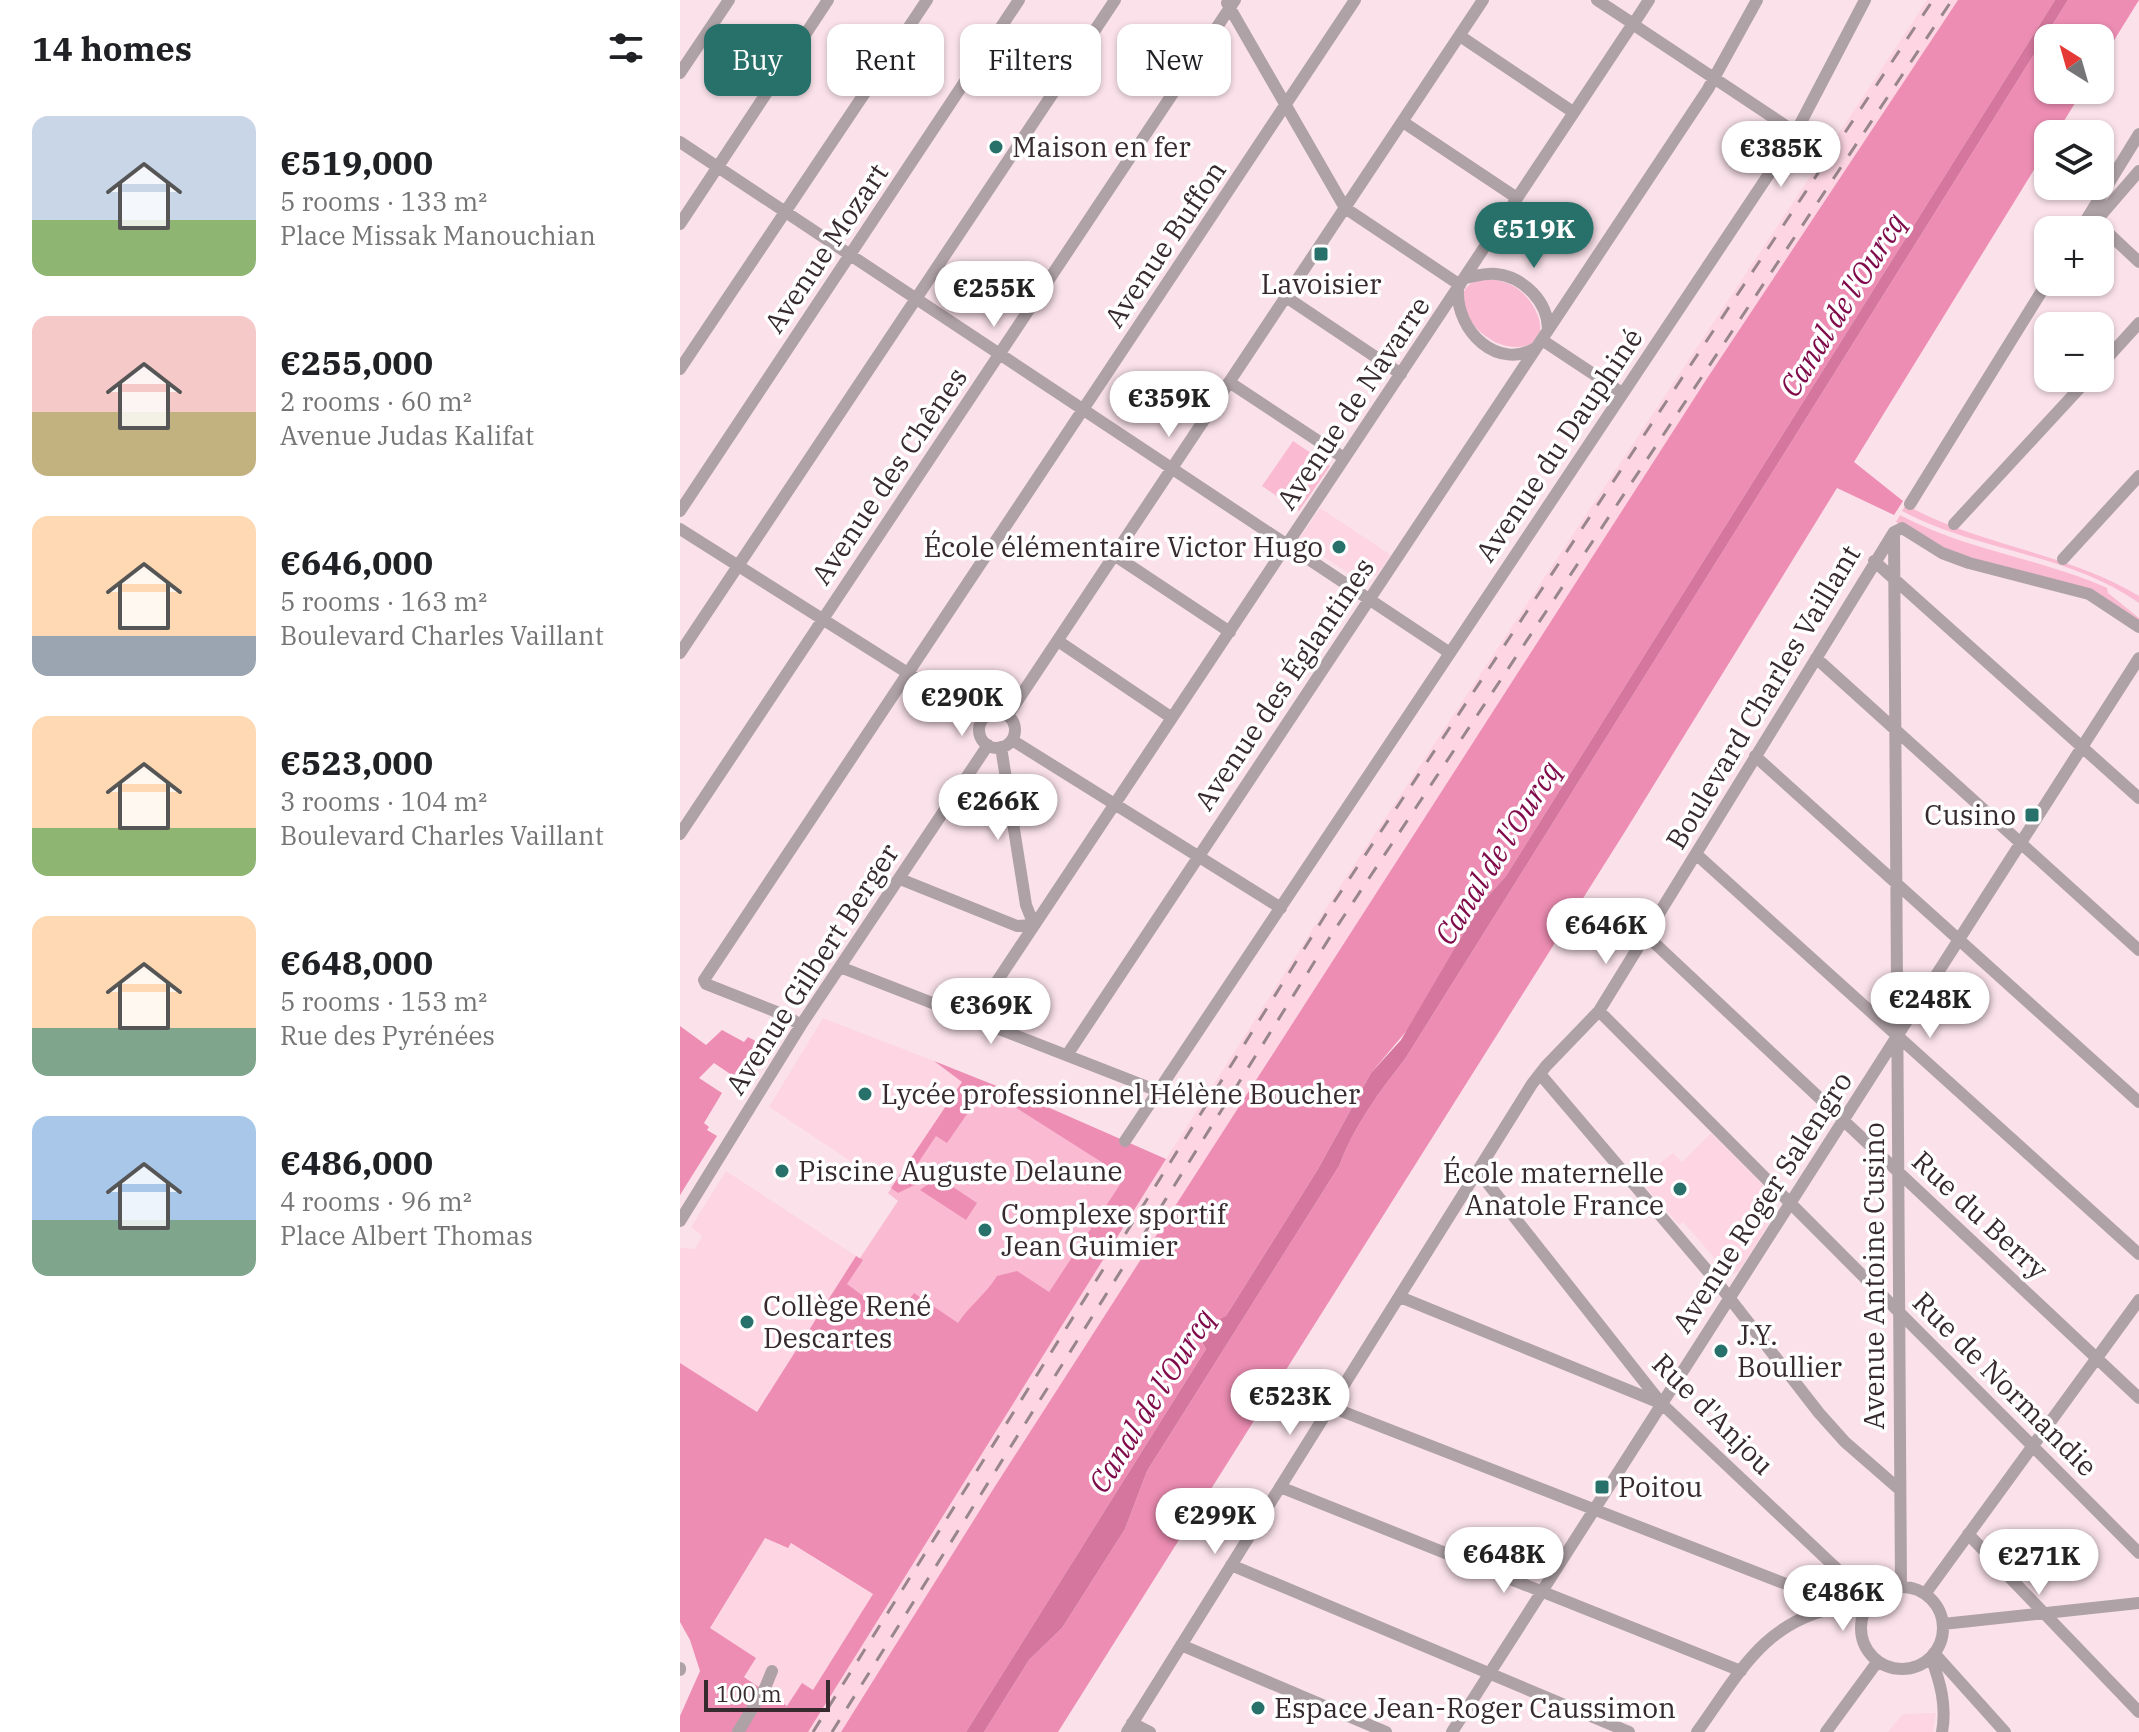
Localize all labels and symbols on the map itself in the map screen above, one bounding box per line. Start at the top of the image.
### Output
north arrow [2034,24,2114,104]
pin: €385K [1725,121,1837,189]
place label: Maison en fer [1012,128,1191,165]
marker: Maison en fer [987,138,1005,156]
street label: Avenue Buffon [1095,153,1234,334]
street label: Avenue Mozart [755,156,896,340]
pin: €519K [1478,202,1590,270]
water label: Canal de l'Ourcq [1770,205,1914,404]
marker: Lavoisier [1312,245,1330,263]
pin: €255K [938,261,1050,329]
place label: Lavoisier [1261,265,1382,302]
street label: Avenue de Navarre [1267,289,1438,517]
street label: Avenue du Dauphiné [1467,321,1651,569]
street label: Avenue des Chênes [802,360,975,591]
pin: €359K [1113,371,1225,439]
place label: École élémentaire Victor Hugo [923,528,1323,565]
marker: École élémentaire Victor Hugo [1330,538,1348,556]
street label: Boulevard Charles Vaillant [1657,538,1868,856]
street label: Avenue des Églantines [1185,550,1382,817]
pin: €290K [906,670,1018,738]
water label: Canal de l'Ourcq [1425,753,1569,952]
pin: €266K [942,774,1054,842]
place label: Cusino [1924,796,2016,833]
marker: Cusino [2023,806,2041,824]
street label: Avenue Gilbert Berger [717,836,907,1101]
pin: €646K [1550,898,1662,966]
pin: €248K [1874,972,1986,1040]
pin: €369K [935,978,1047,1046]
street label: Avenue Roger Salengro [1663,1064,1860,1340]
place label: Lycée professionnel Hélène Boucher [881,1075,1361,1112]
marker: Lycée professionnel Hélène Boucher [856,1085,874,1103]
street label: Avenue Antoine Cusino [1855,1122,1892,1430]
street label: Rue du Berry [1905,1142,2056,1287]
place label: Piscine Auguste Delaune [798,1152,1123,1189]
place label: École maternelle Anatole France [1443,1154,1664,1223]
marker: Piscine Auguste Delaune [773,1162,791,1180]
marker: École maternelle Anatole France [1671,1180,1689,1198]
place label: Complexe sportif Jean Guimier [1001,1195,1229,1264]
marker: Complexe sportif Jean Guimier [976,1221,994,1239]
street label: Rue de Normandie [1905,1283,2106,1484]
place label: Collège René Descartes [763,1287,931,1356]
water label: Canal de l'Ourcq [1079,1301,1223,1500]
marker: Collège René Descartes [738,1313,756,1331]
place label: J.Y. Boullier [1737,1316,1843,1385]
marker: J.Y. Boullier [1712,1342,1730,1360]
street label: Rue d'Anjou [1645,1345,1782,1482]
pin: €523K [1234,1369,1346,1437]
place label: Poitou [1618,1468,1703,1505]
marker: Poitou [1593,1478,1611,1496]
pin: €299K [1159,1488,1271,1556]
pin: €648K [1448,1527,1560,1595]
pin: €271K [1983,1529,2095,1597]
pin: €486K [1787,1565,1899,1633]
scale bar [704,1676,830,1712]
place label: Espace Jean-Roger Caussimon [1274,1689,1676,1726]
marker: Espace Jean-Roger Caussimon [1249,1699,1267,1717]

